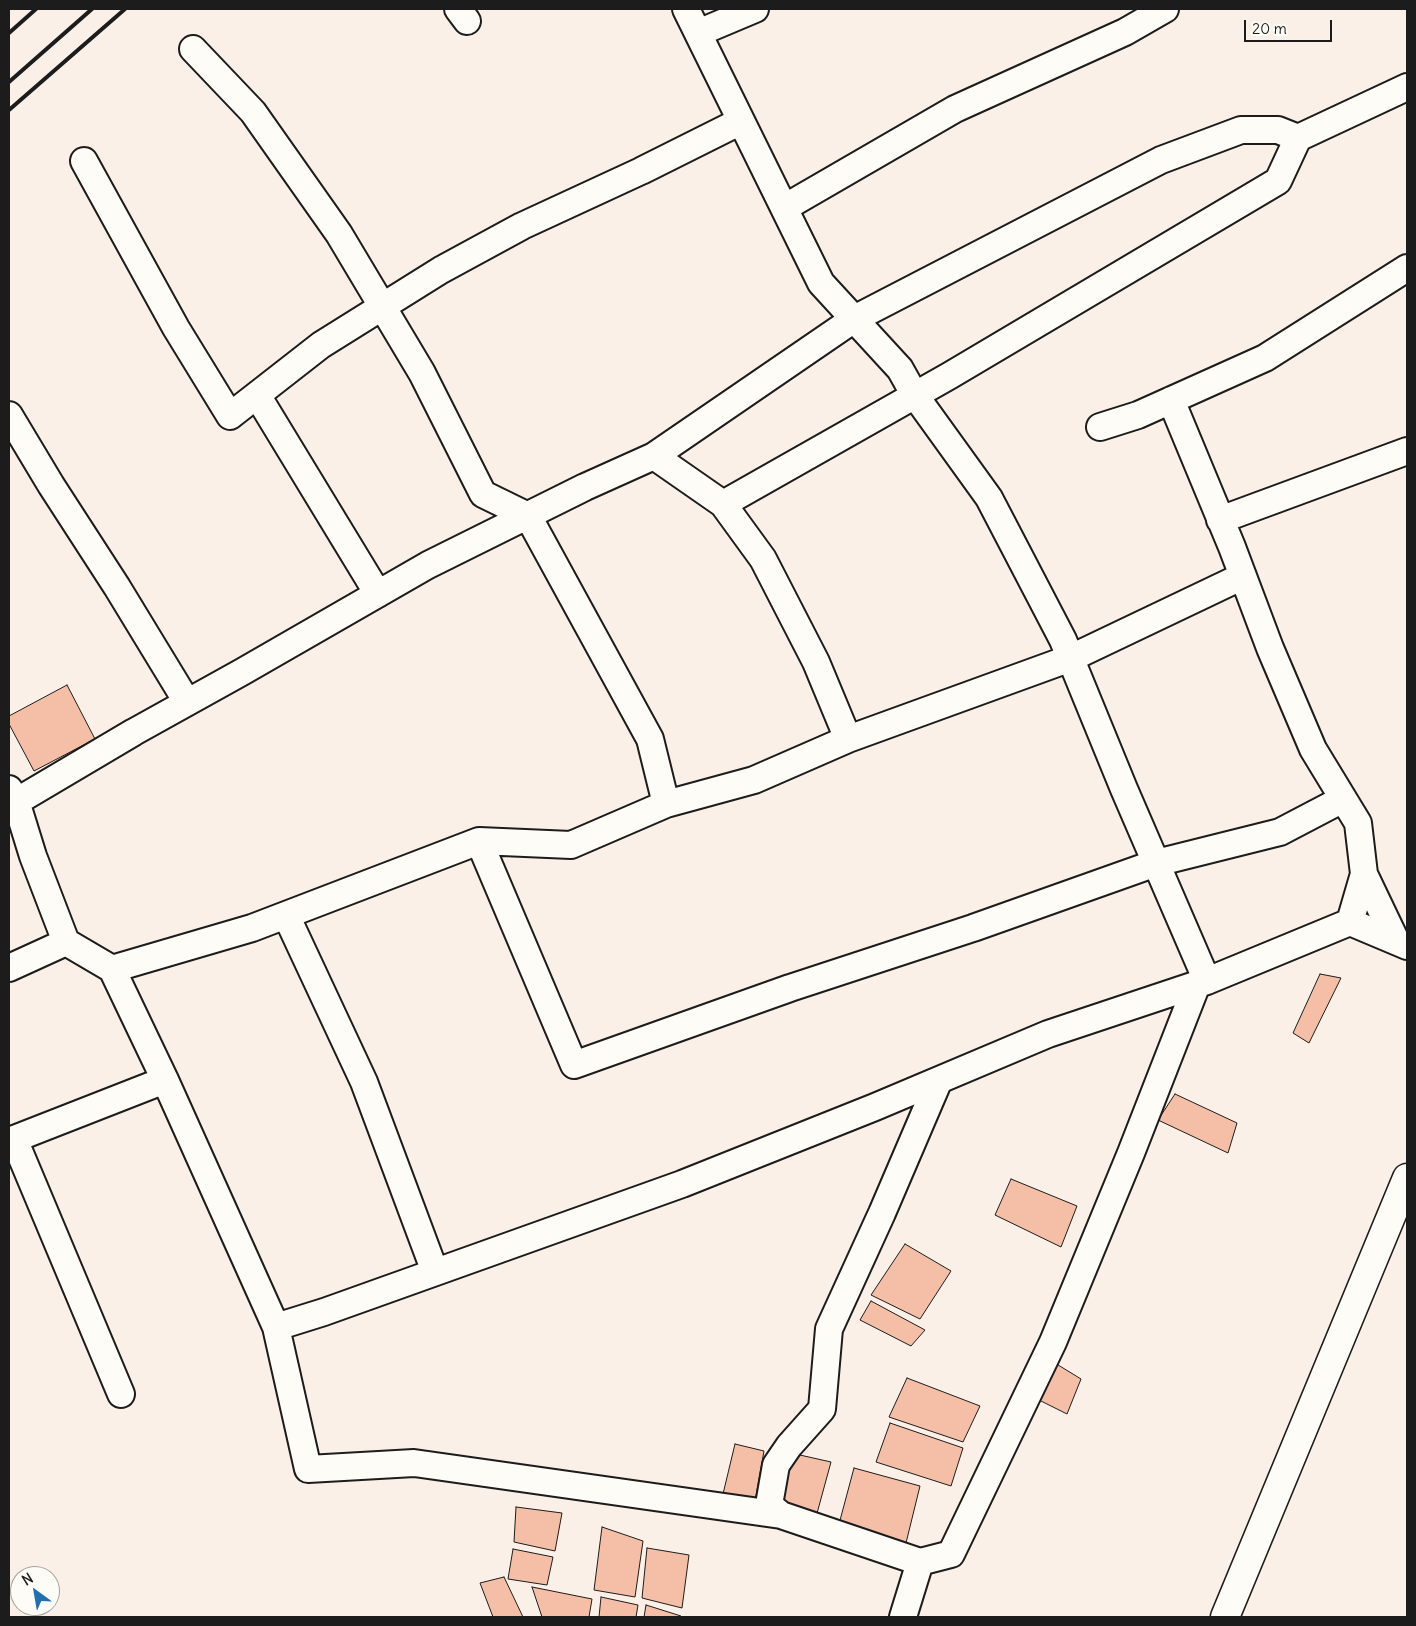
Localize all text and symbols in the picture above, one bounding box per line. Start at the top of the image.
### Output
scale bar [1246,10,1334,42]
text: 20 m [1252,19,1287,38]
north arrow [10,1566,60,1616]
text: N [19,1569,36,1589]

